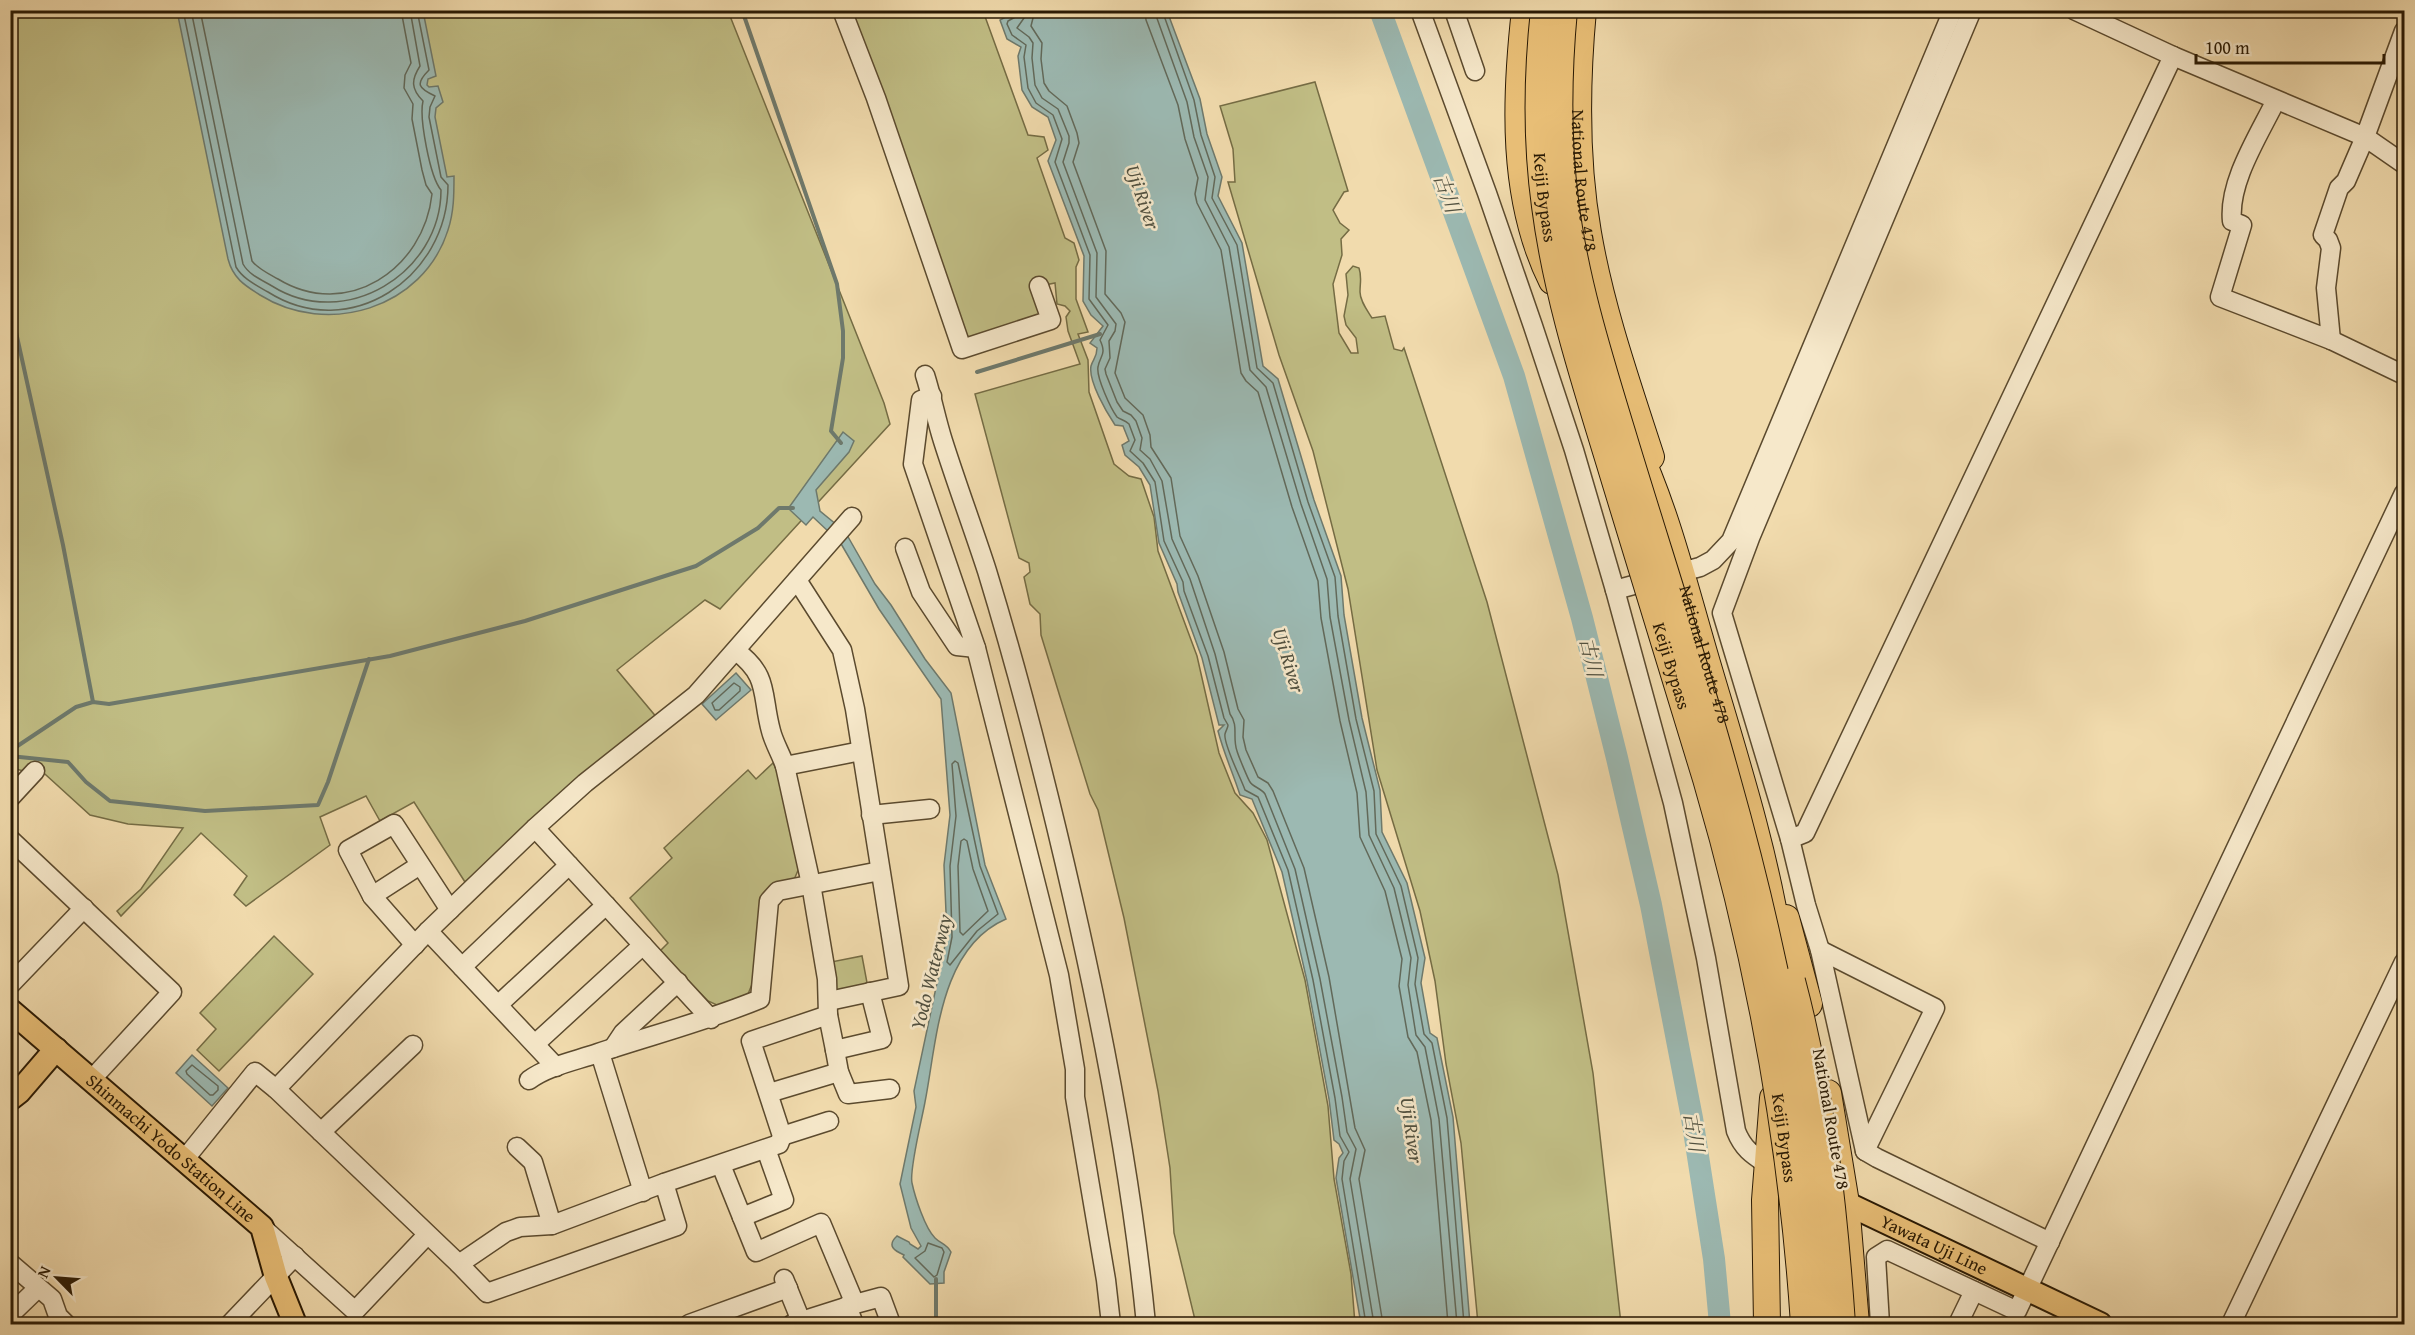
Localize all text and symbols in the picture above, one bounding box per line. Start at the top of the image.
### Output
scale bar [2196,27,2384,65]
text: 100 m [2205,34,2250,61]
street label: National Route 478 [1565,109,1605,254]
street label: Keiji Bypass [1527,152,1564,244]
water label: Uji River [1119,161,1168,234]
water label: 古川 [1427,169,1469,218]
street label: National Route 478 [1672,582,1738,726]
street label: Keiji Bypass [1646,619,1698,713]
water label: Uji River [1266,624,1313,696]
water label: 古川 [1573,634,1611,682]
water label: Yodo Waterway [902,911,959,1033]
street label: National Route 478 [1806,1046,1857,1191]
street label: Shinmachi Yodo Station Line [80,1067,262,1229]
street label: Keiji Bypass [1765,1091,1804,1184]
water label: Uji River [1393,1095,1432,1165]
water label: 古川 [1677,1110,1712,1156]
street label: Yawata Uji Line [1876,1207,1992,1282]
north arrow [27,1248,87,1308]
text: N [30,1261,57,1282]

